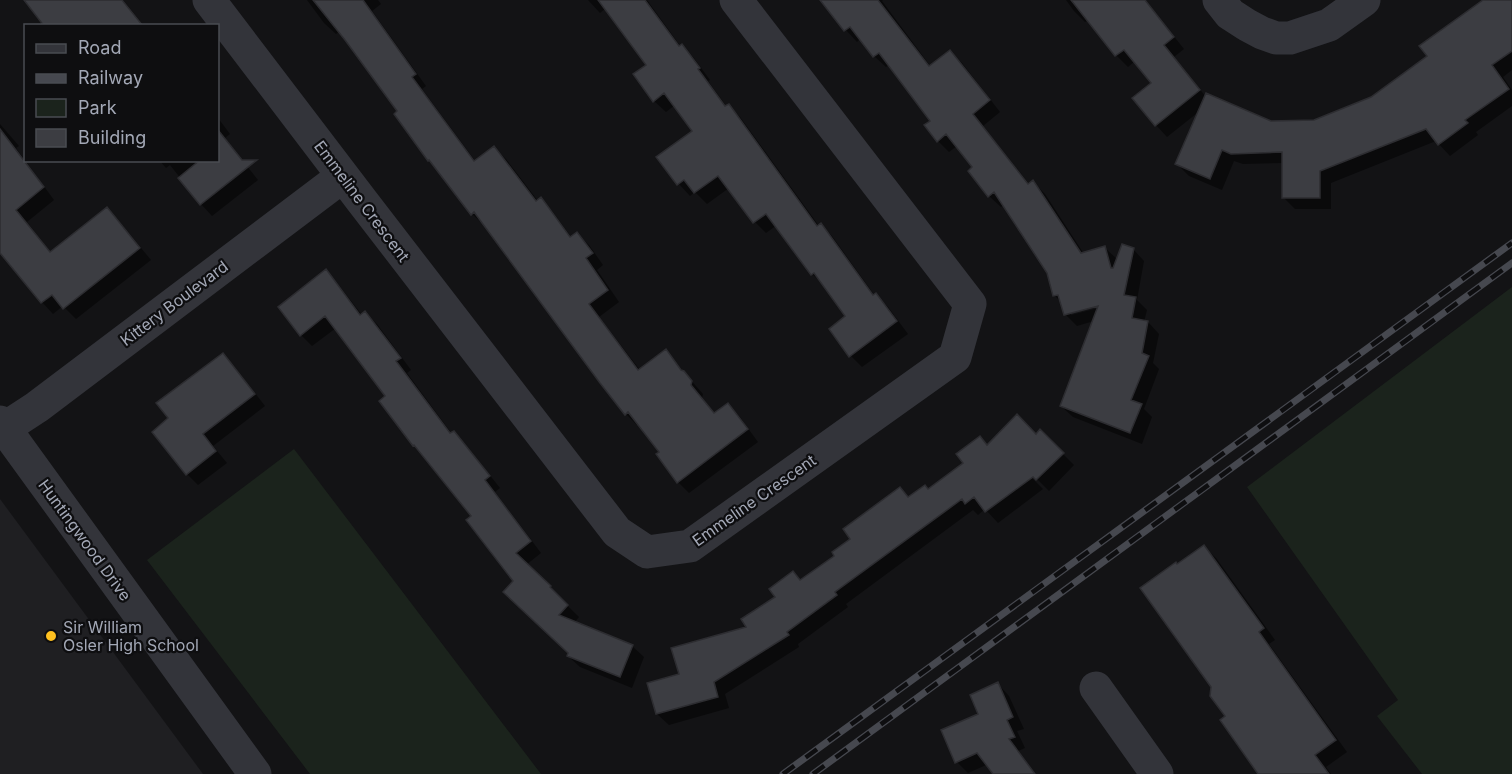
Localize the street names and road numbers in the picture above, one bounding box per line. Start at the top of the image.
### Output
street label: Emmeline Crescent [310,137,414,265]
street label: Kittery Boulevard [116,256,232,350]
street label: Emmeline Crescent [688,450,820,550]
street label: Huntingwood Drive [34,475,136,605]

